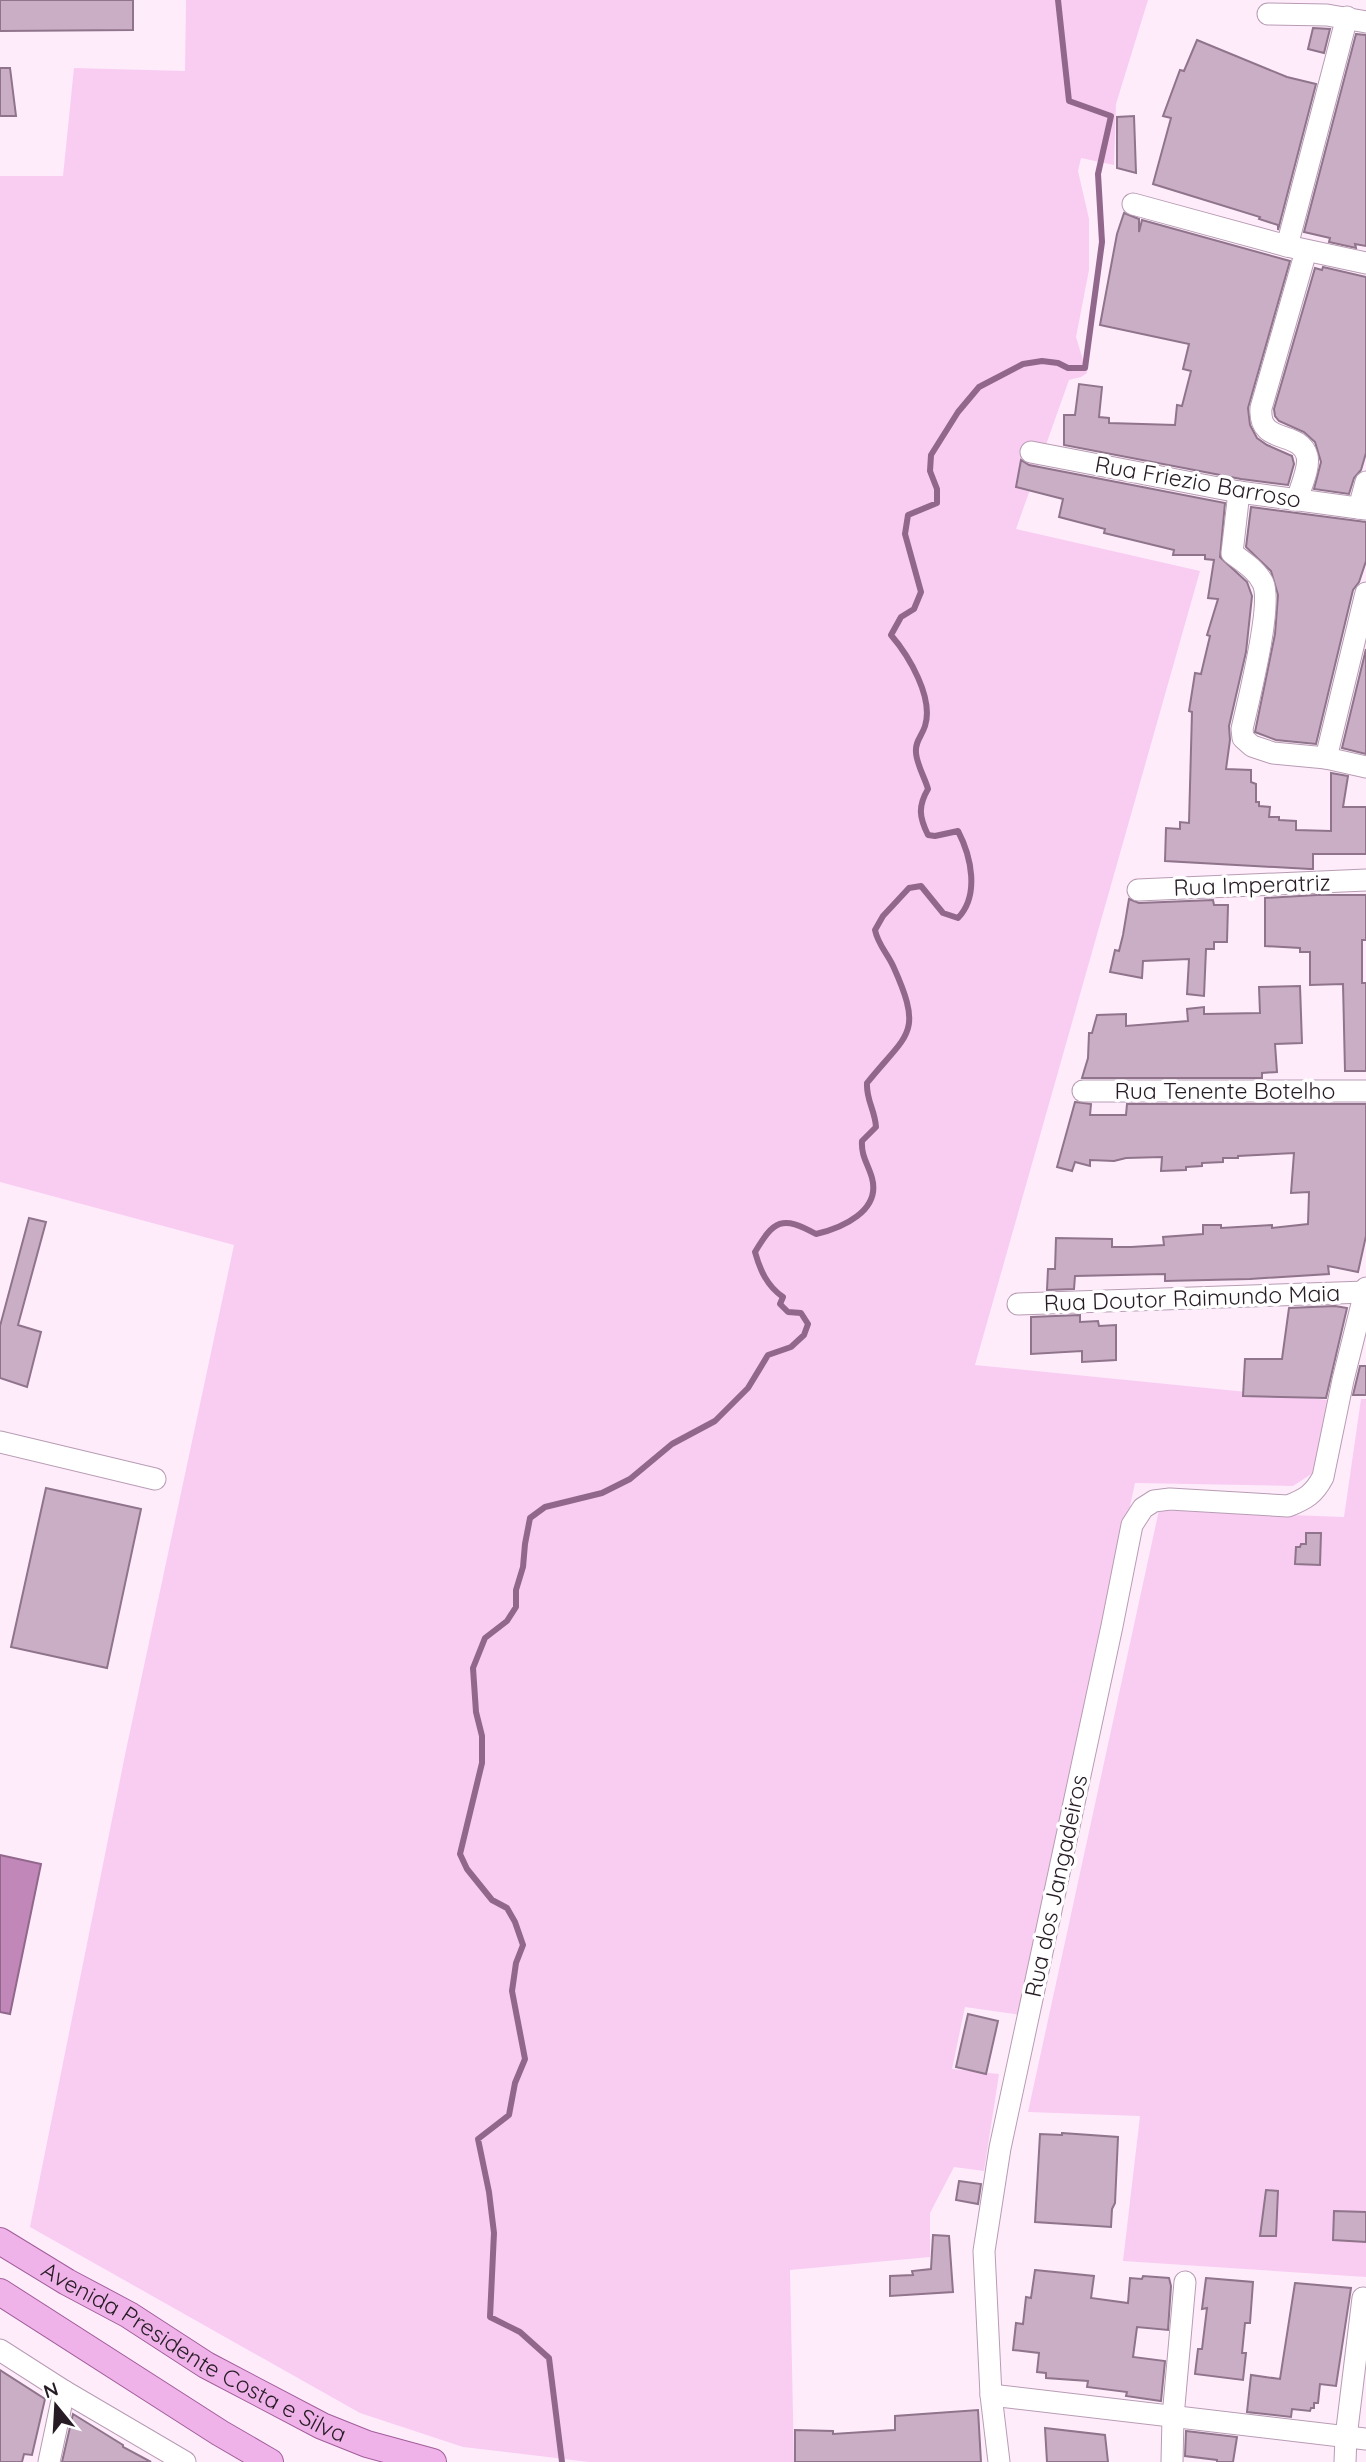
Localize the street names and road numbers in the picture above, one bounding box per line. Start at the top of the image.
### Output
street label: Rua Friezio Barroso [1093,449,1303,514]
street label: Rua Imperatriz [1173,867,1331,902]
street label: Rua Tenente Botelho [1115,1076,1335,1105]
street label: Rua Doutor Raimundo Maia [1043,1278,1341,1317]
street label: Rua dos Jangadeiros [1018,1772,1093,2000]
street label: Avenida Presidente Costa e Silva [36,2255,351,2448]

